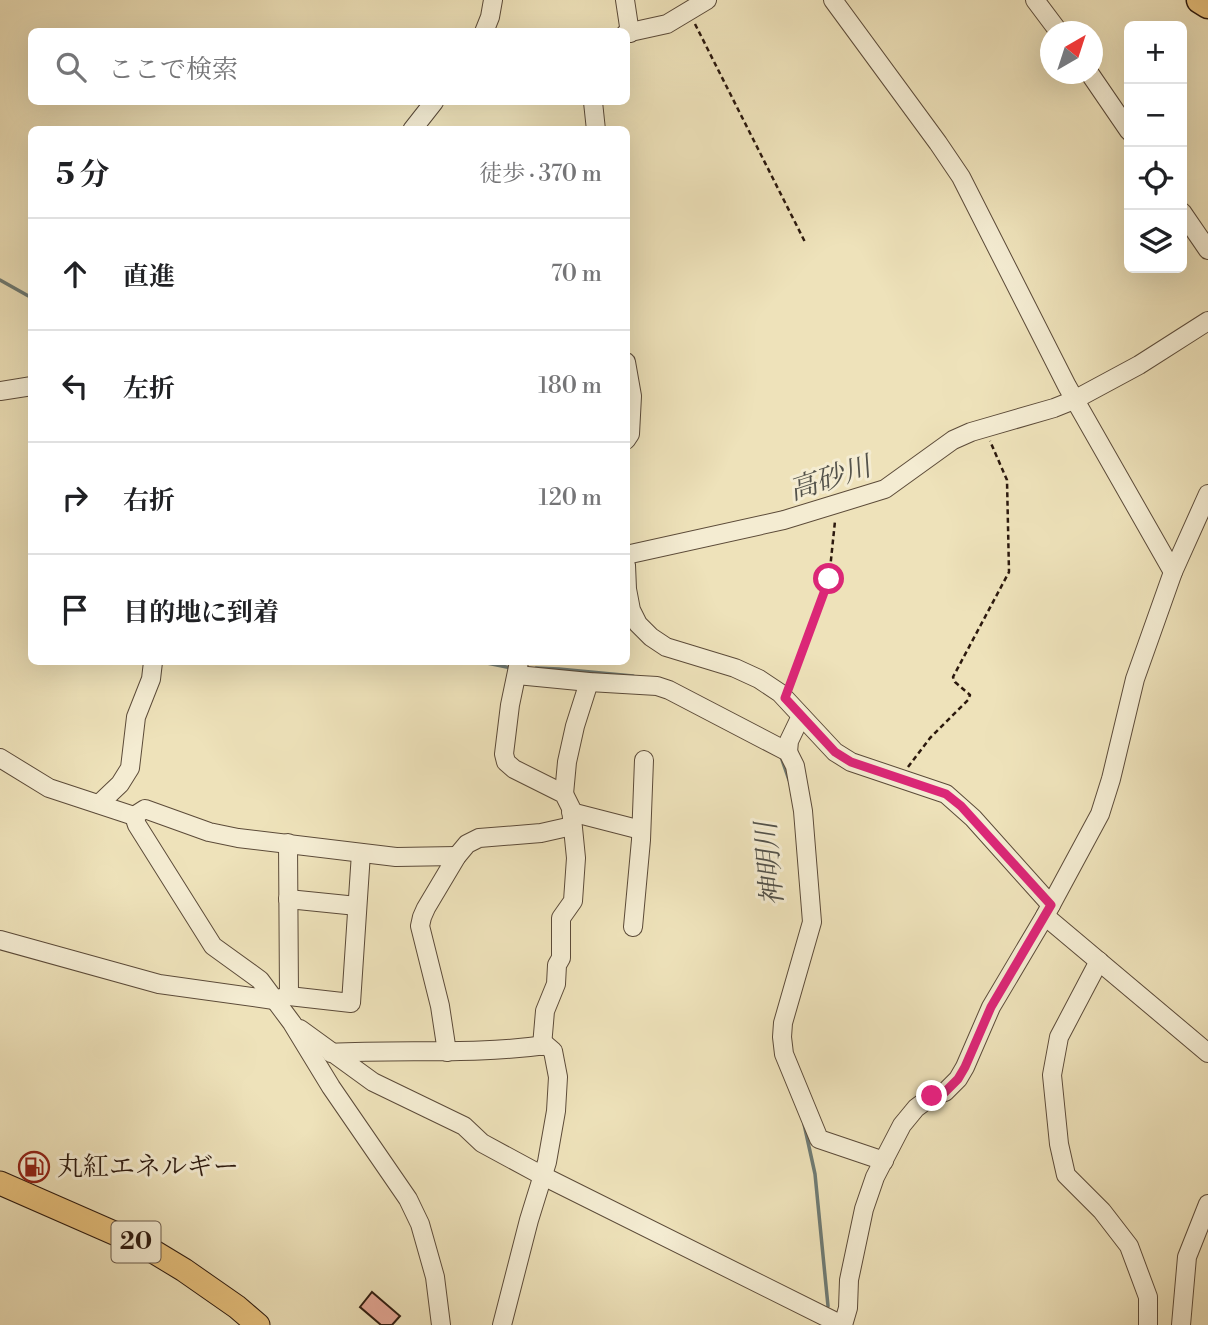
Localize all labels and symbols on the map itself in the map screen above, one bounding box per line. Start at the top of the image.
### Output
north arrow [1040,21,1103,84]
water label: 高砂川 [785,448,878,509]
route start [813,563,844,594]
water label: 神明川 [749,818,791,907]
route end [916,1080,947,1111]
fuel station icon: 丸紅エネルギー [17,1150,51,1184]
place label: 丸紅エネルギー [57,1151,239,1183]
road number: 20 [111,1222,160,1262]

